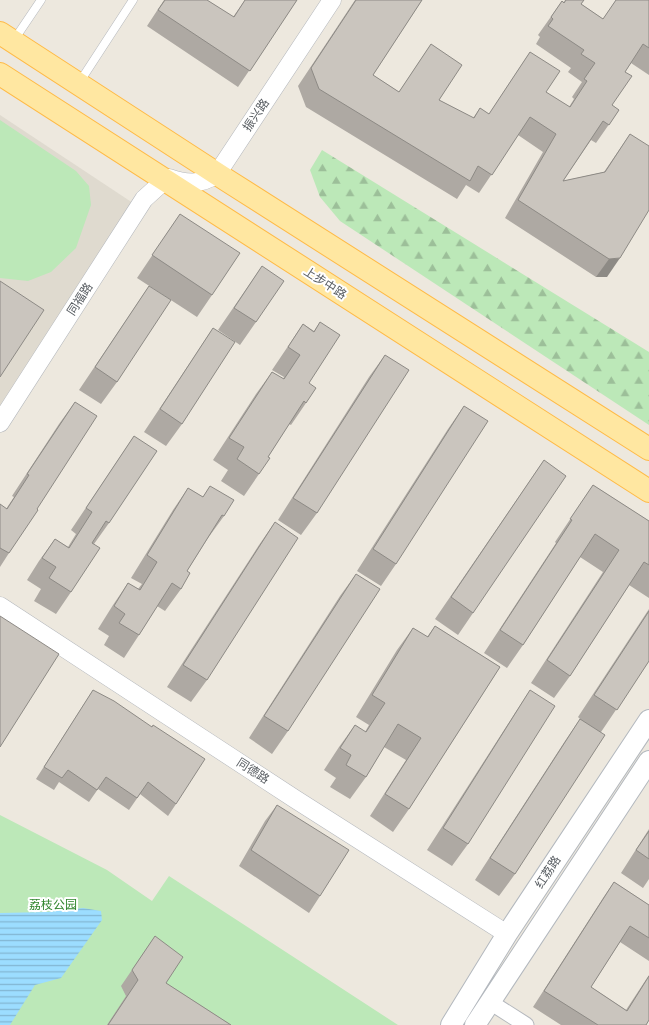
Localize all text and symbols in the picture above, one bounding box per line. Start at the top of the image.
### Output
street label: 振兴路 [239,96,271,133]
street label: 上步中路 [302,263,349,301]
street label: 同福路 [63,280,95,317]
street label: 同德路 [235,754,272,786]
street label: 红荔路 [531,853,563,890]
park label: 荔枝公园 [29,897,77,911]

